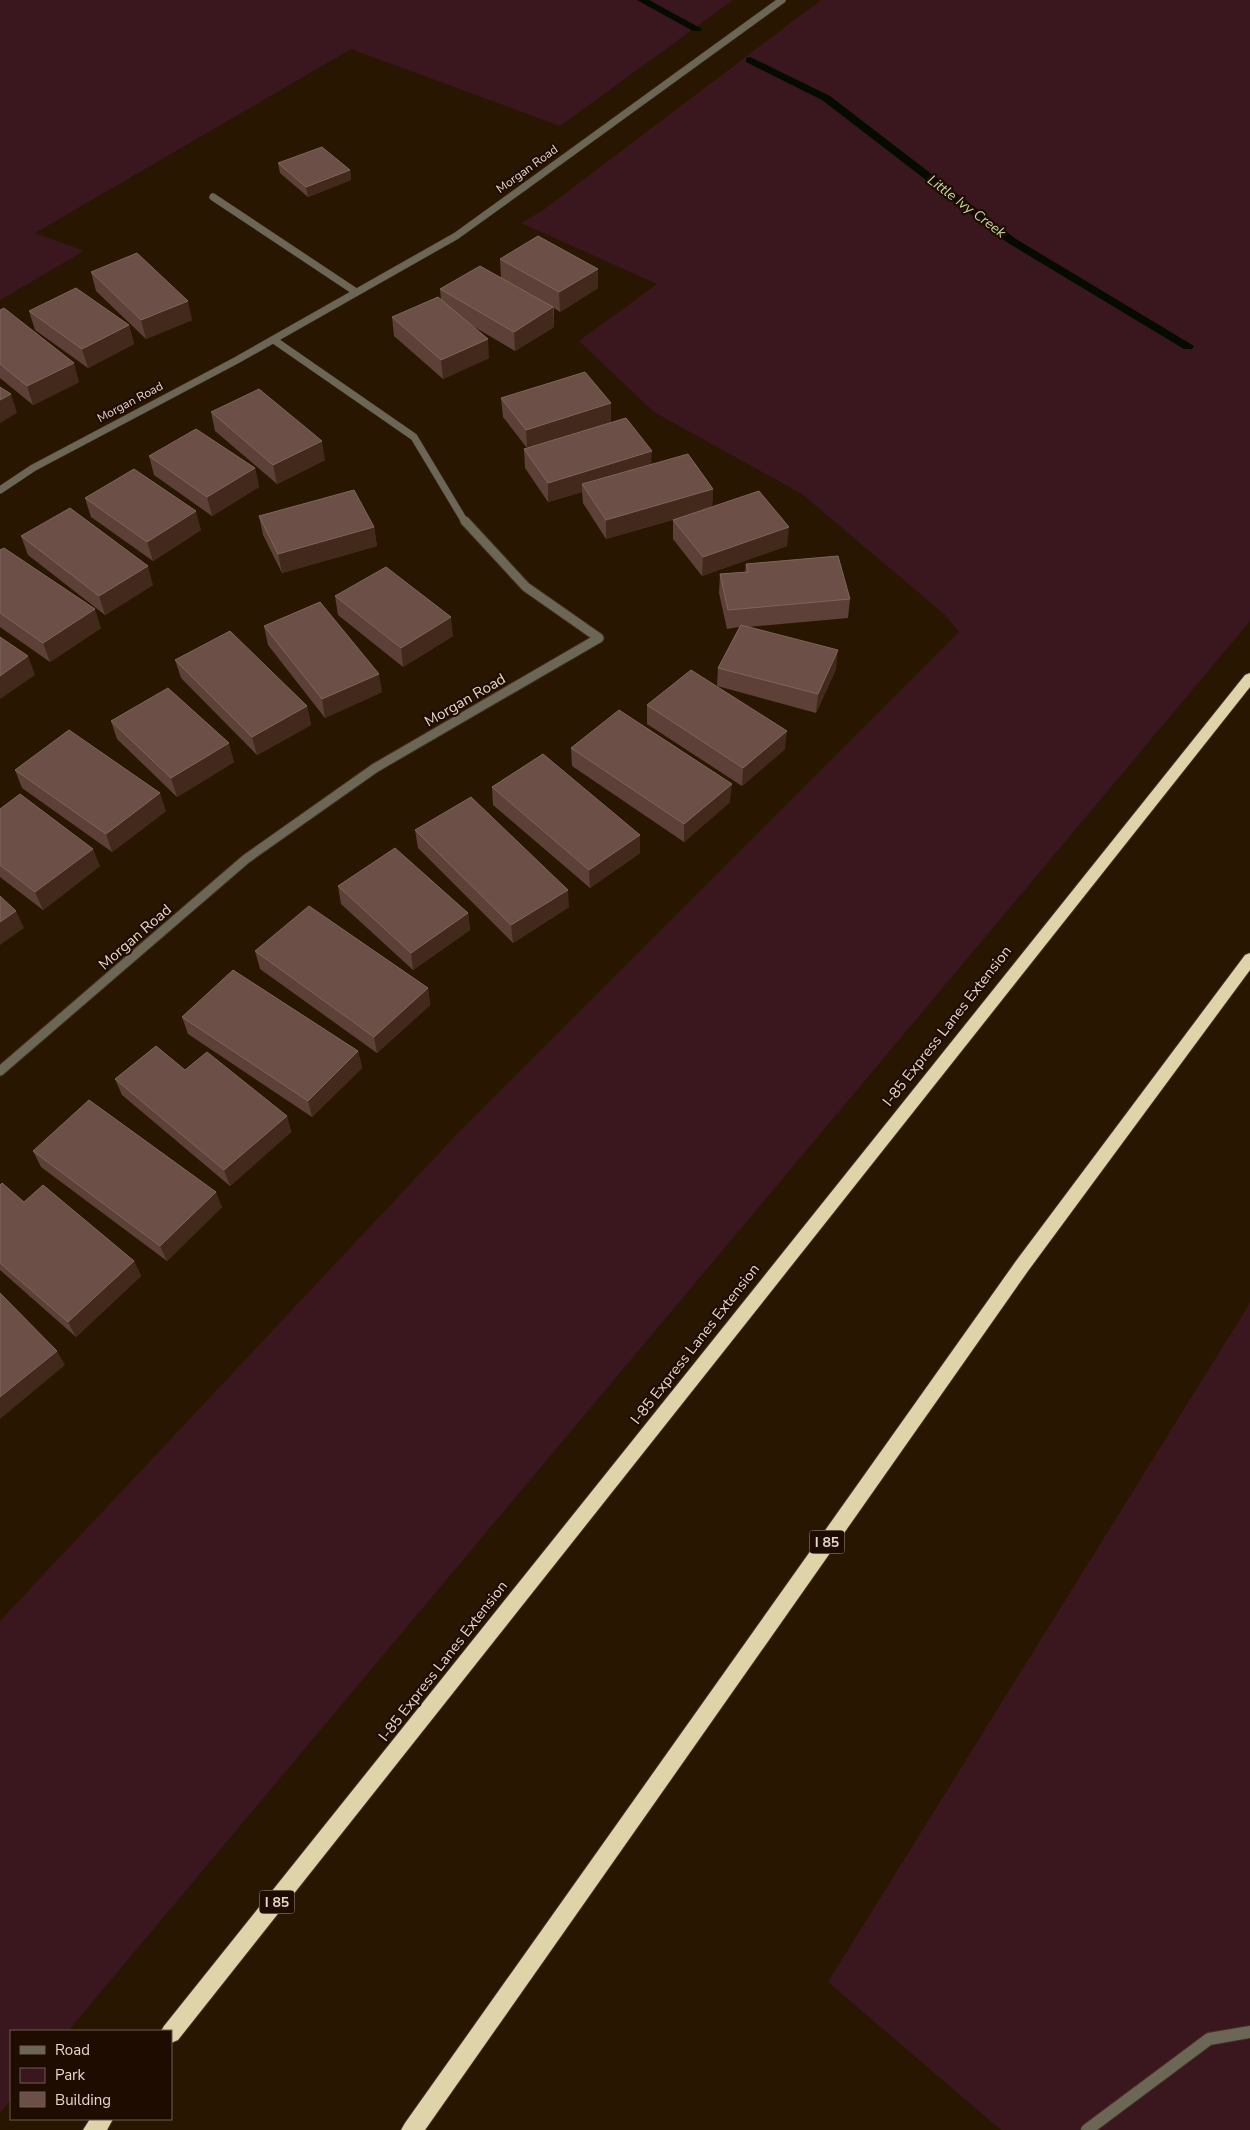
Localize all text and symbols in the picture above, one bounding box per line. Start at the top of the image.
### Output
street label: Morgan Road [493,141,561,197]
water label: Little Ivy Creek [924,171,1011,243]
street label: Morgan Road [94,378,166,426]
street label: Morgan Road [421,669,509,731]
street label: Morgan Road [94,900,176,974]
street label: I-85 Express Lanes Extension [878,942,1016,1110]
street label: I-85 Express Lanes Extension [626,1260,764,1428]
road number: I 85 [810,1530,844,1554]
street label: I-85 Express Lanes Extension [374,1577,512,1745]
road number: I 85 [260,1890,294,1914]
legend [10,2030,172,2120]
text: Road [55,2040,90,2060]
text: Park [55,2065,85,2085]
text: Building [55,2090,111,2110]

